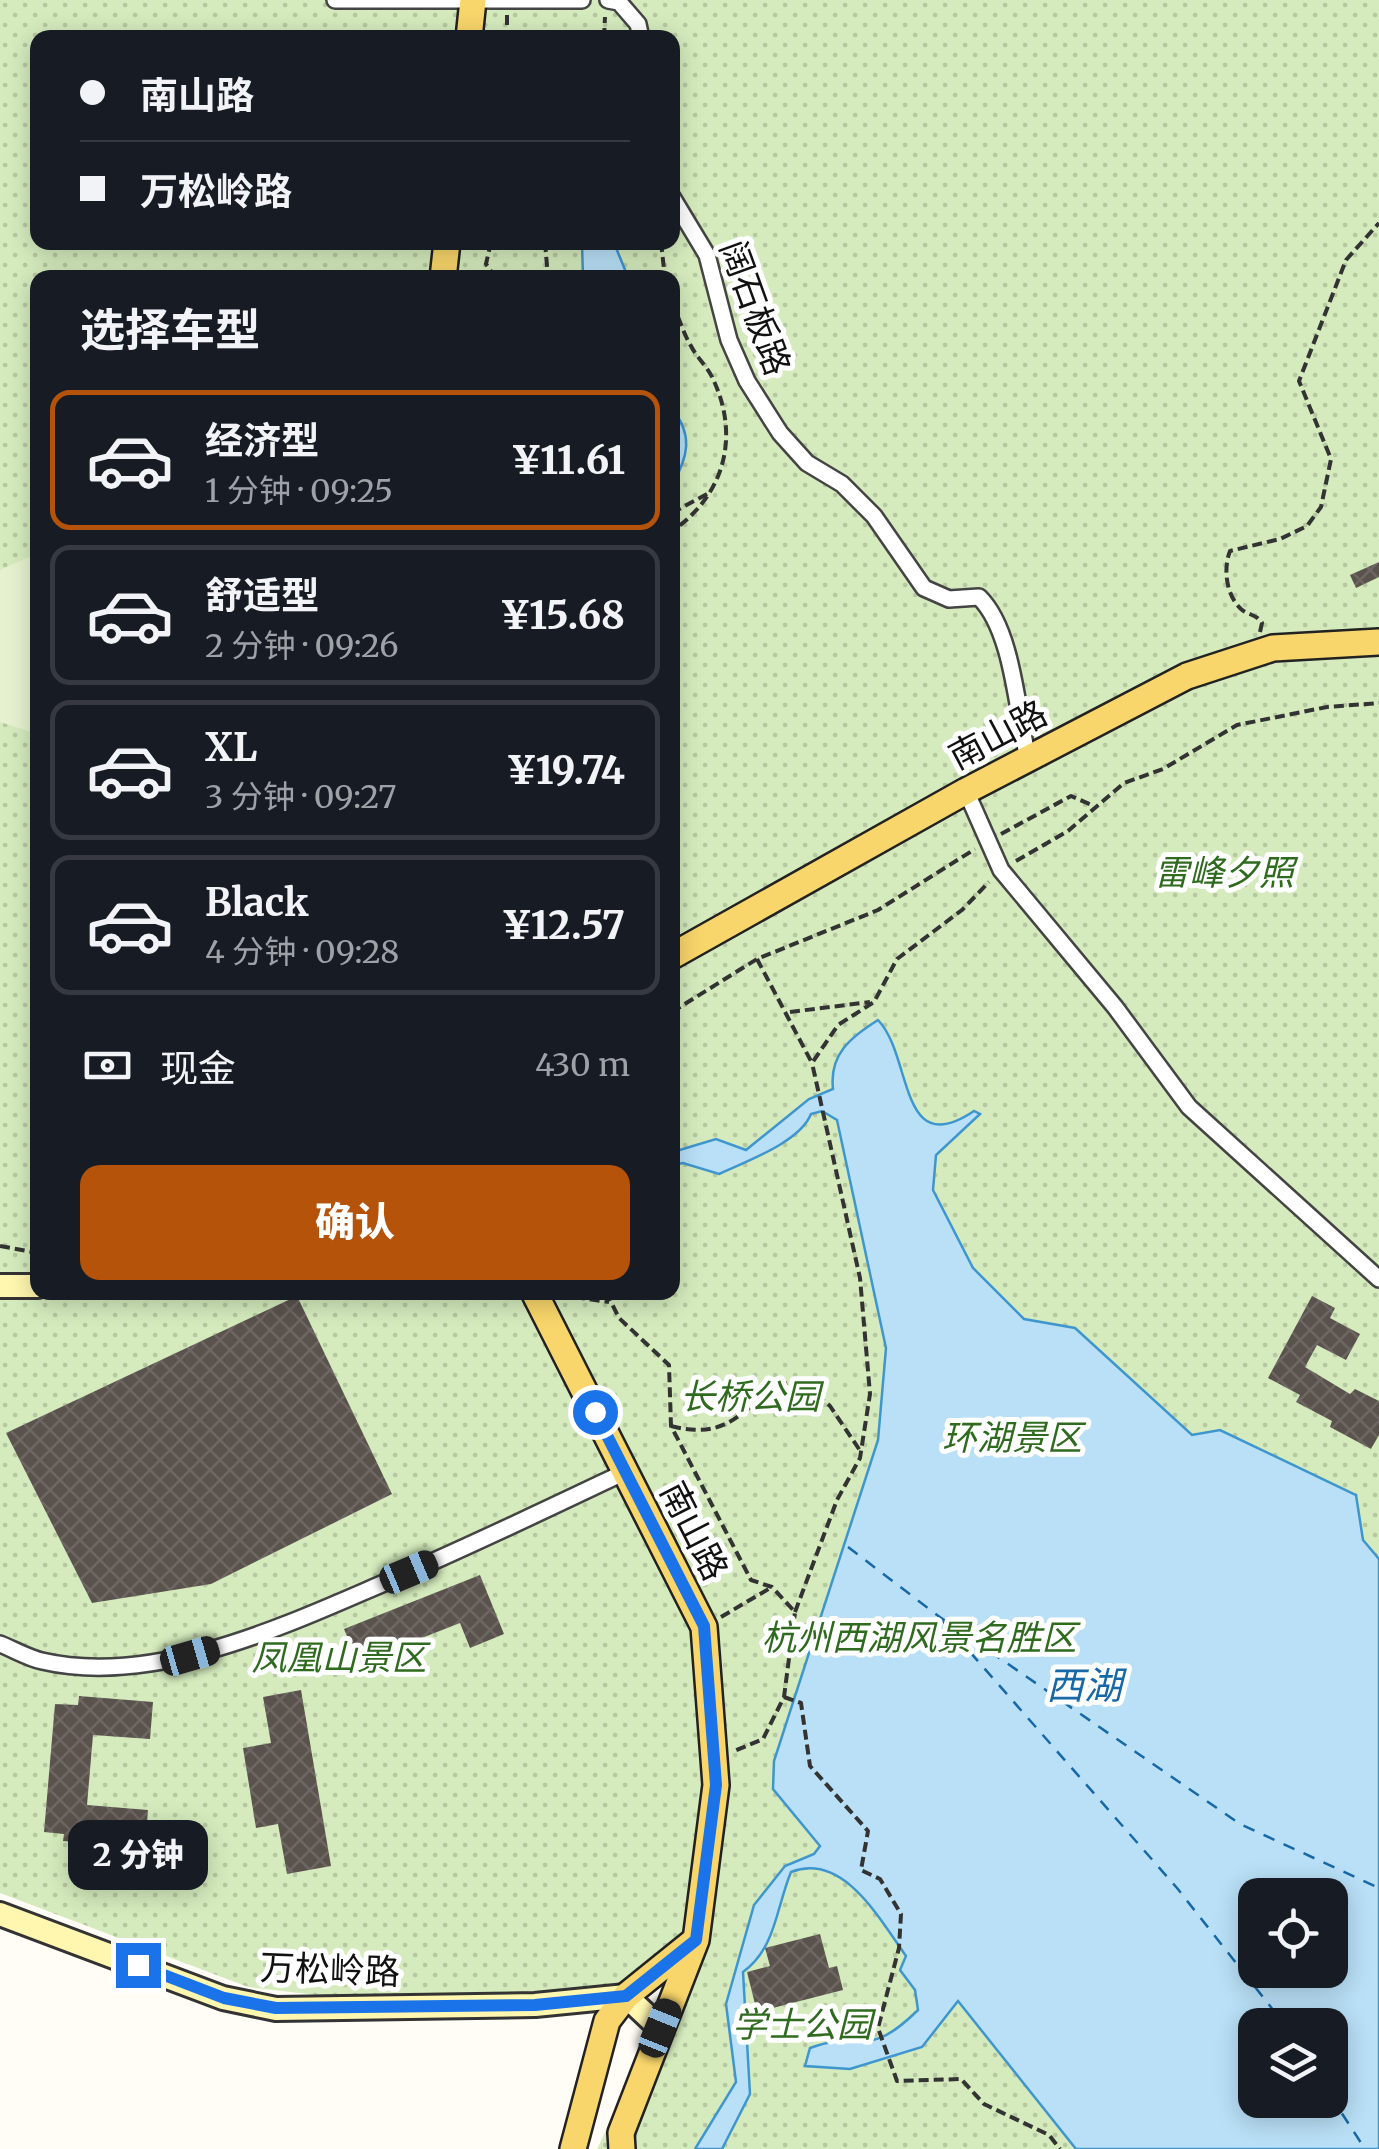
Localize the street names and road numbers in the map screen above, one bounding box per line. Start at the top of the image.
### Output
street label: 阔石板路 [710,235,800,381]
street label: 南山路 [941,691,1055,779]
street label: 南山路 [651,1474,737,1588]
street label: 万松岭路 [259,1946,401,1994]

